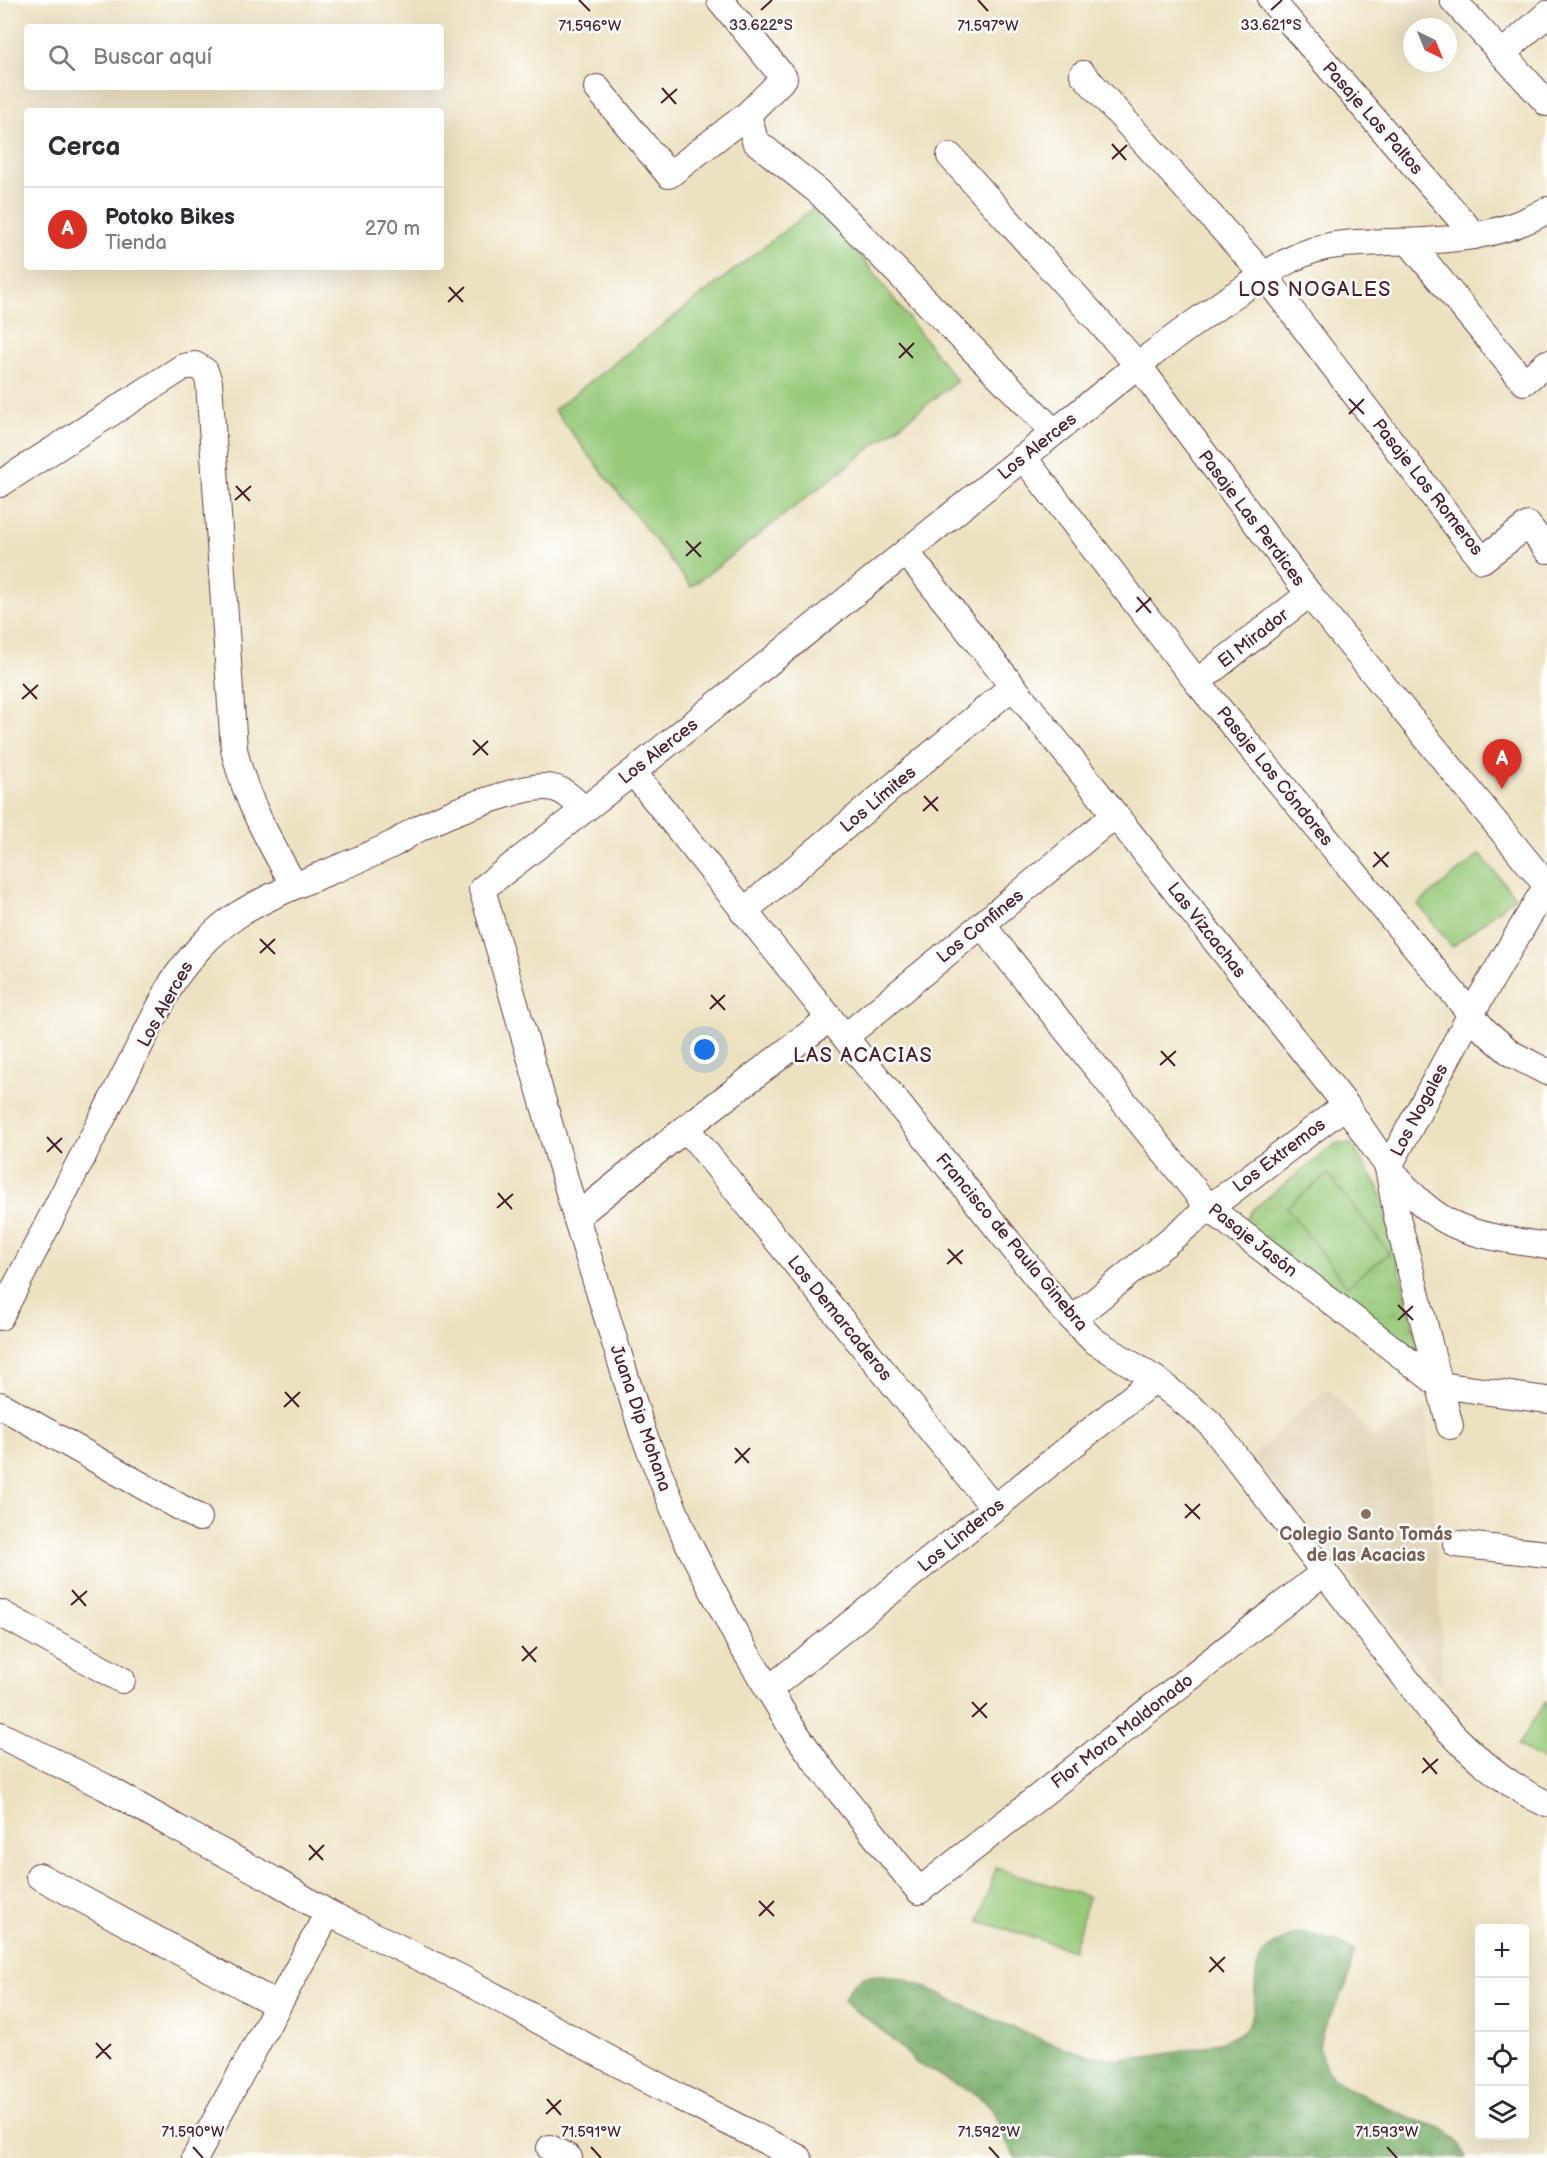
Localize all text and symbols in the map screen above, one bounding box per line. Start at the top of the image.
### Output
text: 33.622°S [729,16,793,35]
text: 33.621°S [1241,16,1301,35]
text: 71.596°W [559,17,622,36]
text: 71.597°W [957,17,1019,36]
north arrow [1403,18,1457,72]
search box [24,24,444,90]
icon: search [45,41,78,74]
text: Buscar aquí [93,44,212,71]
street label: Pasaje Los Paltos [1318,58,1427,179]
text: Cerca [48,132,120,163]
text: Potoko Bikes [105,204,235,231]
text: A [61,217,74,241]
text: 270 m [365,217,420,241]
text: Tienda [105,231,167,255]
district label: LOS NOGALES [1238,278,1392,302]
street label: Los Alerces [994,408,1081,484]
street label: Pasaje Los Romeros [1368,415,1487,560]
street label: Pasaje Las Perdices [1194,446,1310,590]
street label: El Mirador [1214,604,1293,672]
street label: Pasaje Los Cóndores [1212,702,1337,850]
street label: Los Alerces [615,714,702,789]
pin: A [1482,740,1522,789]
street label: Los Límites [836,762,920,837]
street label: Las Vizcachas [1163,878,1250,982]
street label: Los Confines [933,885,1028,968]
street label: Los Alerces [133,958,198,1051]
your location [690,1035,719,1064]
district label: LAS ACACIAS [793,1044,933,1068]
street label: Los Nogales [1386,1060,1453,1160]
street label: Los Extremos [1229,1114,1330,1197]
street label: Francisco de Paula Ginebra [931,1149,1092,1335]
street label: Pasaje Jasón [1204,1199,1301,1282]
street label: Los Demarcaderos [783,1252,896,1385]
street label: Juana Dip Mohana [606,1342,675,1494]
street label: Los Linderos [914,1494,1009,1577]
marker: Colegio Santo Tomás de las Acacias [1359,1507,1373,1521]
place label: Colegio Santo Tomás de las Acacias [1280,1524,1453,1566]
street label: Flor Mora Maldonado [1047,1670,1197,1793]
map controls [1475,1924,1529,2140]
button: + [1475,1924,1529,1978]
button: − [1475,1978,1529,2032]
button: locate [1475,2032,1529,2086]
button: layers [1475,2086,1529,2140]
text: 71.590°W [162,2123,225,2142]
text: 71.591°W [561,2123,621,2142]
text: 71.592°W [958,2123,1020,2142]
text: 71.593°W [1356,2123,1419,2142]

